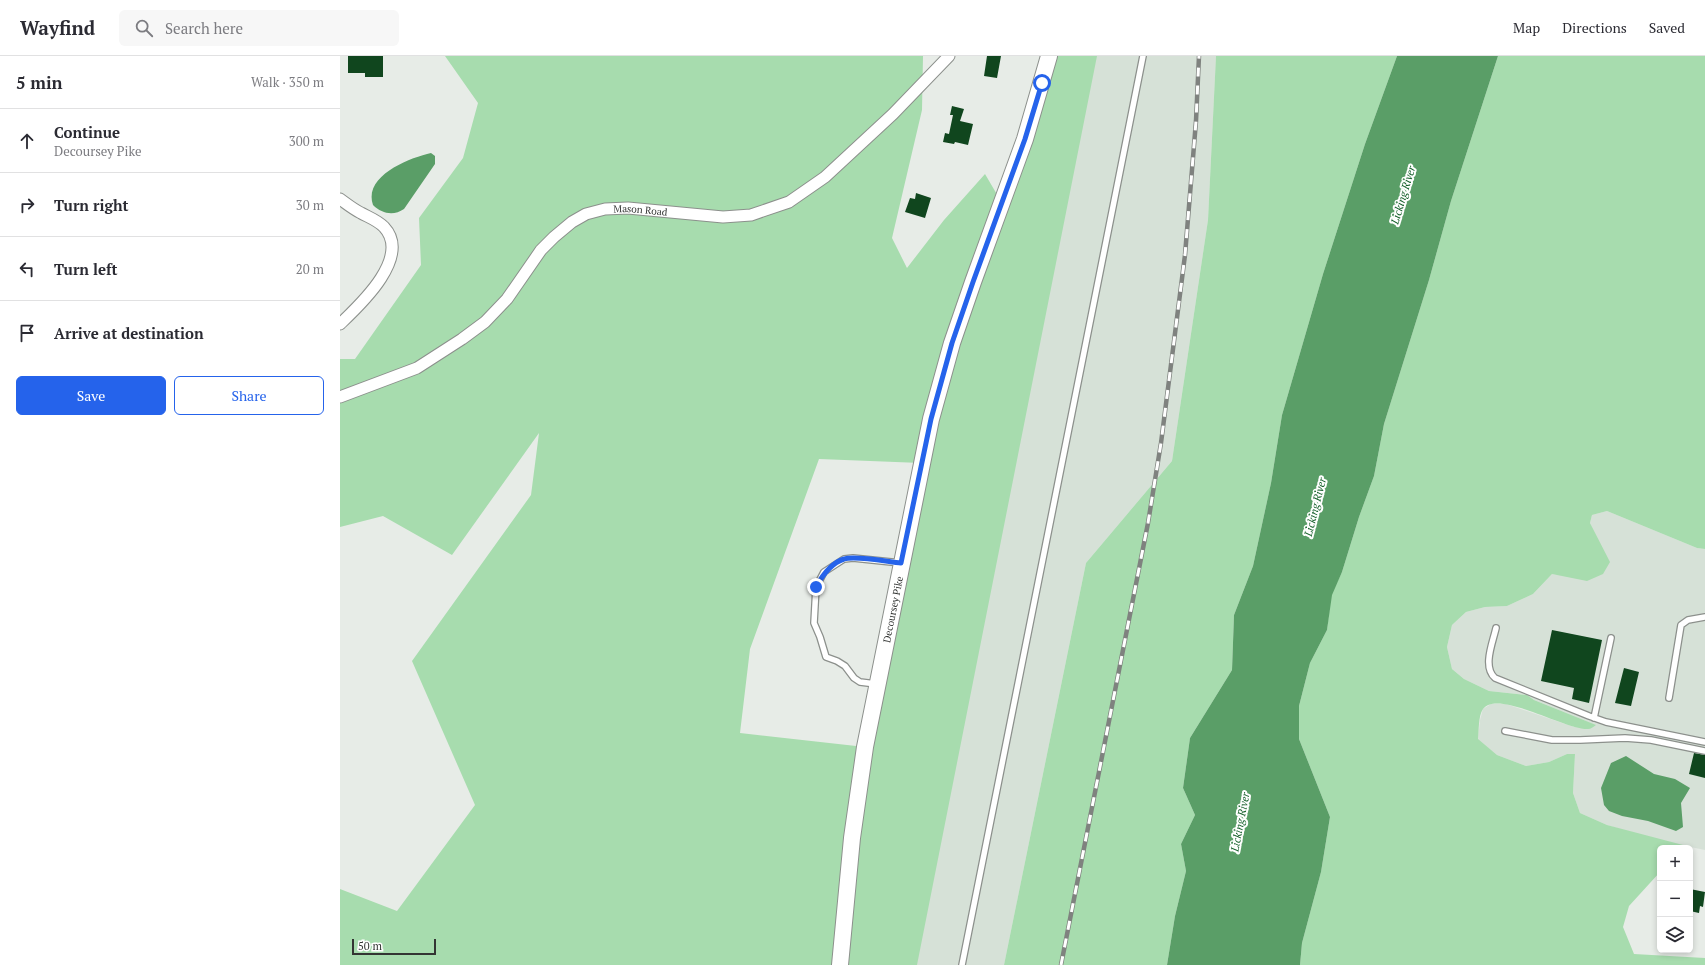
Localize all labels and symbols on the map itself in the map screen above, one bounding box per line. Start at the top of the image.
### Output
route start [1033,74,1051,92]
water label: Licking River [1387,163,1419,227]
street label: Mason Road [613,201,669,218]
water label: Licking River [1301,475,1329,539]
street label: Decoursey Pike [880,575,906,644]
route end [807,578,825,596]
water label: Licking River [1227,790,1253,854]
scale bar [352,937,436,956]

